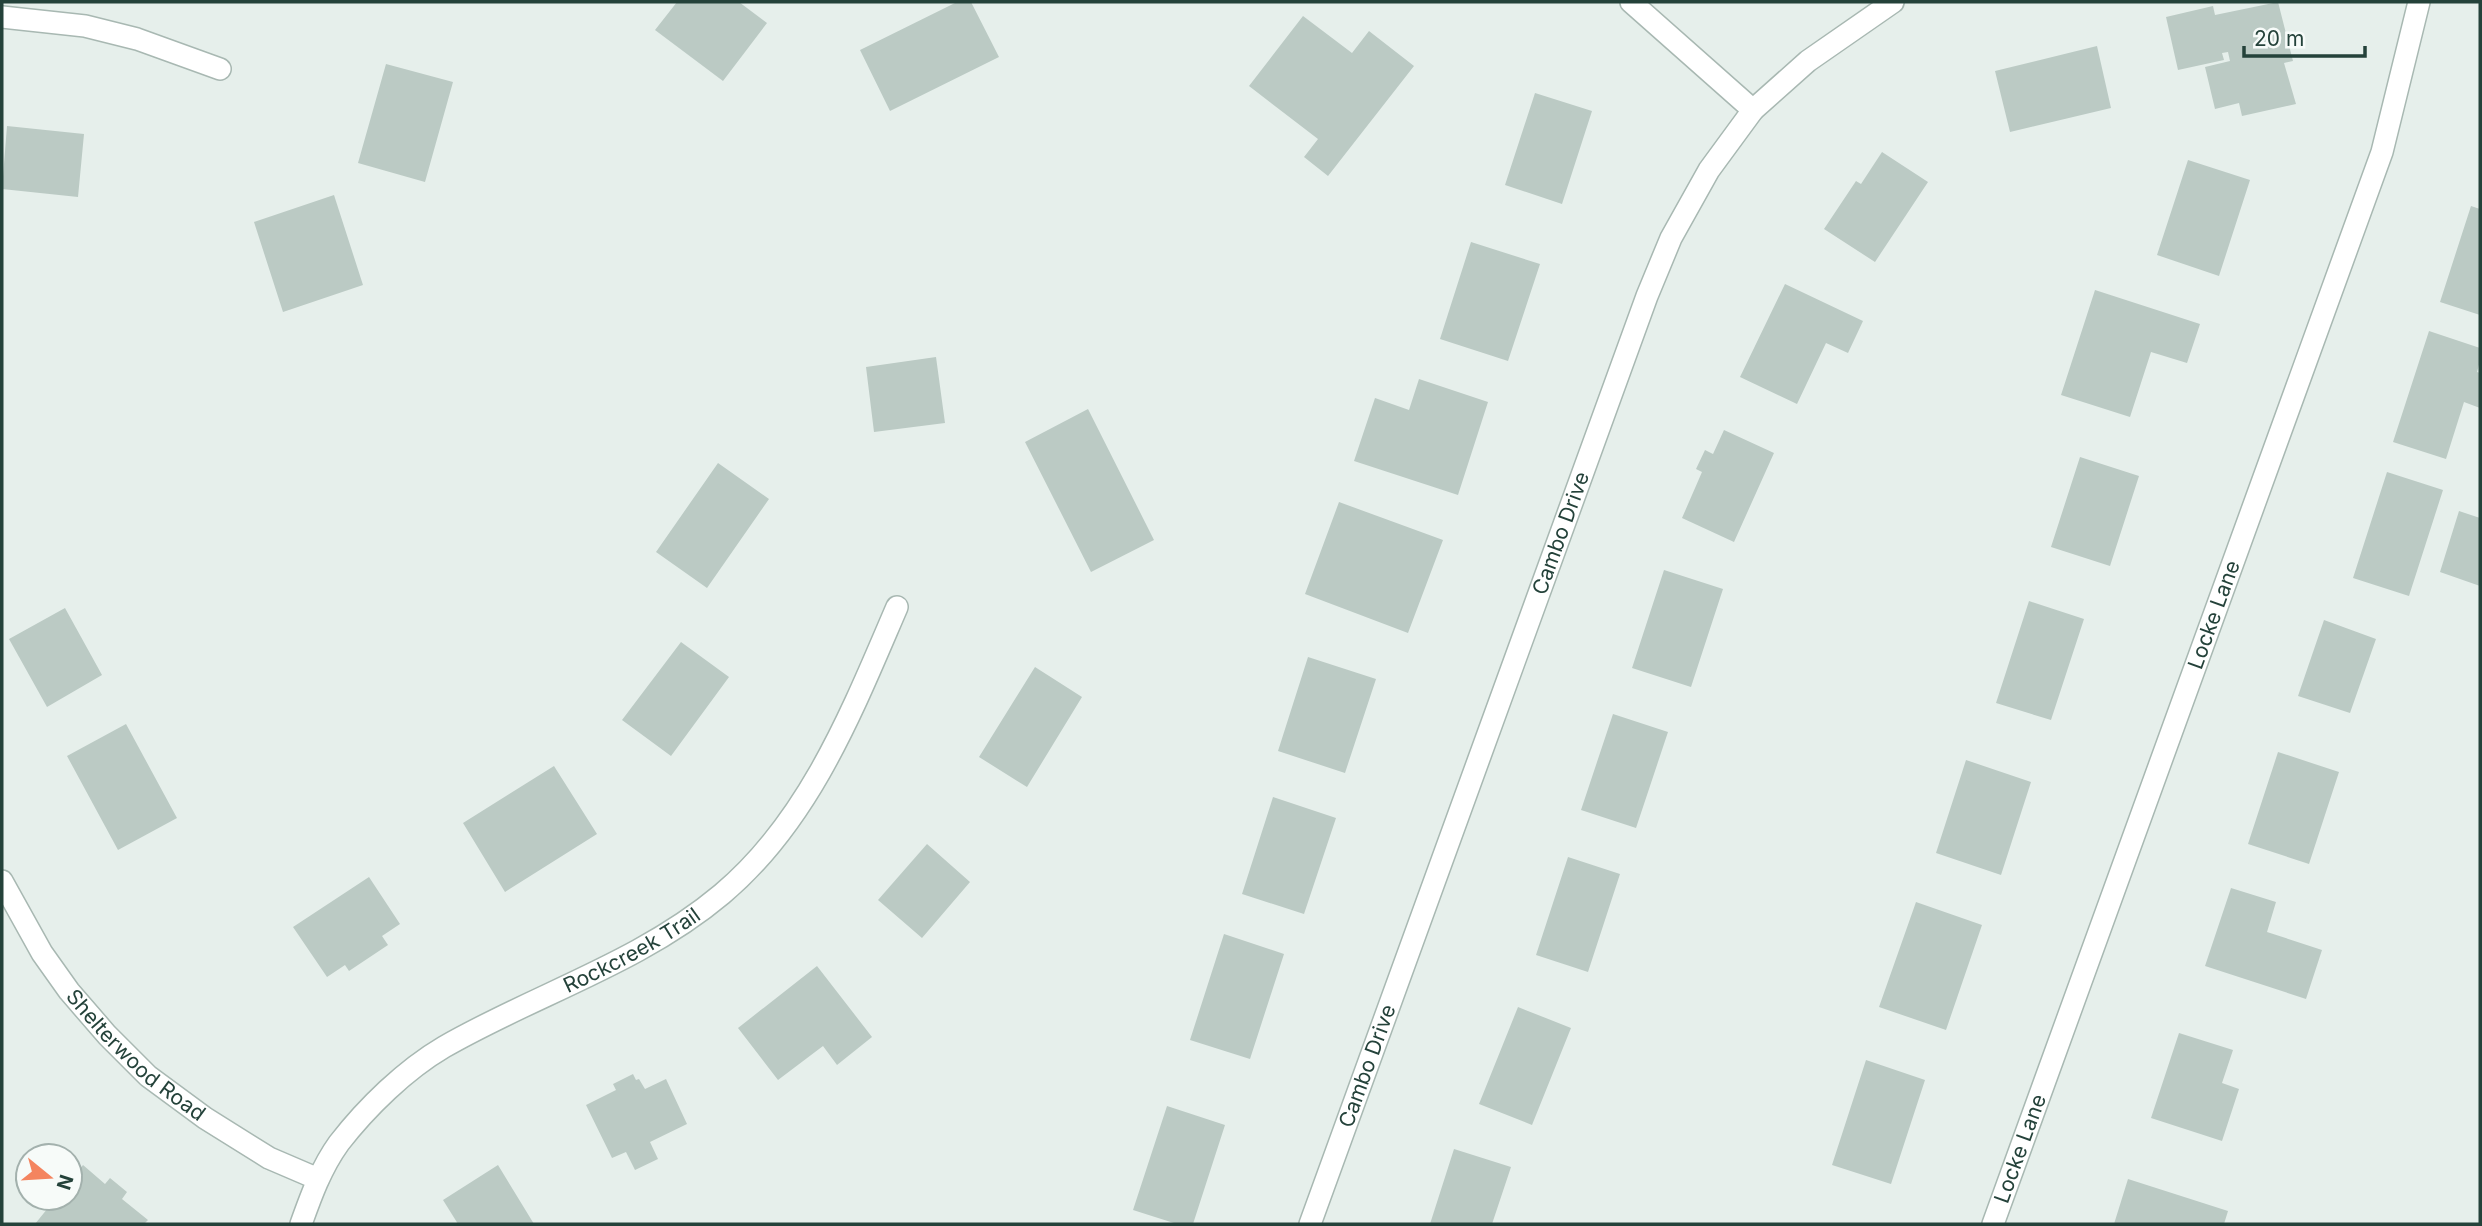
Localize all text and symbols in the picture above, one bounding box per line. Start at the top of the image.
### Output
scale bar [2244,14,2365,58]
text: 20 m [2254,26,2304,51]
street label: Cambo Drive [1527,468,1594,598]
street label: Locke Lane [2182,557,2245,673]
street label: Rockcreek Trail [559,902,705,998]
street label: Shelterwood Road [61,984,210,1126]
street label: Cambo Drive [1333,1001,1401,1131]
street label: Locke Lane [1989,1091,2051,1206]
north arrow [14,1142,84,1212]
text: N [52,1172,78,1193]

